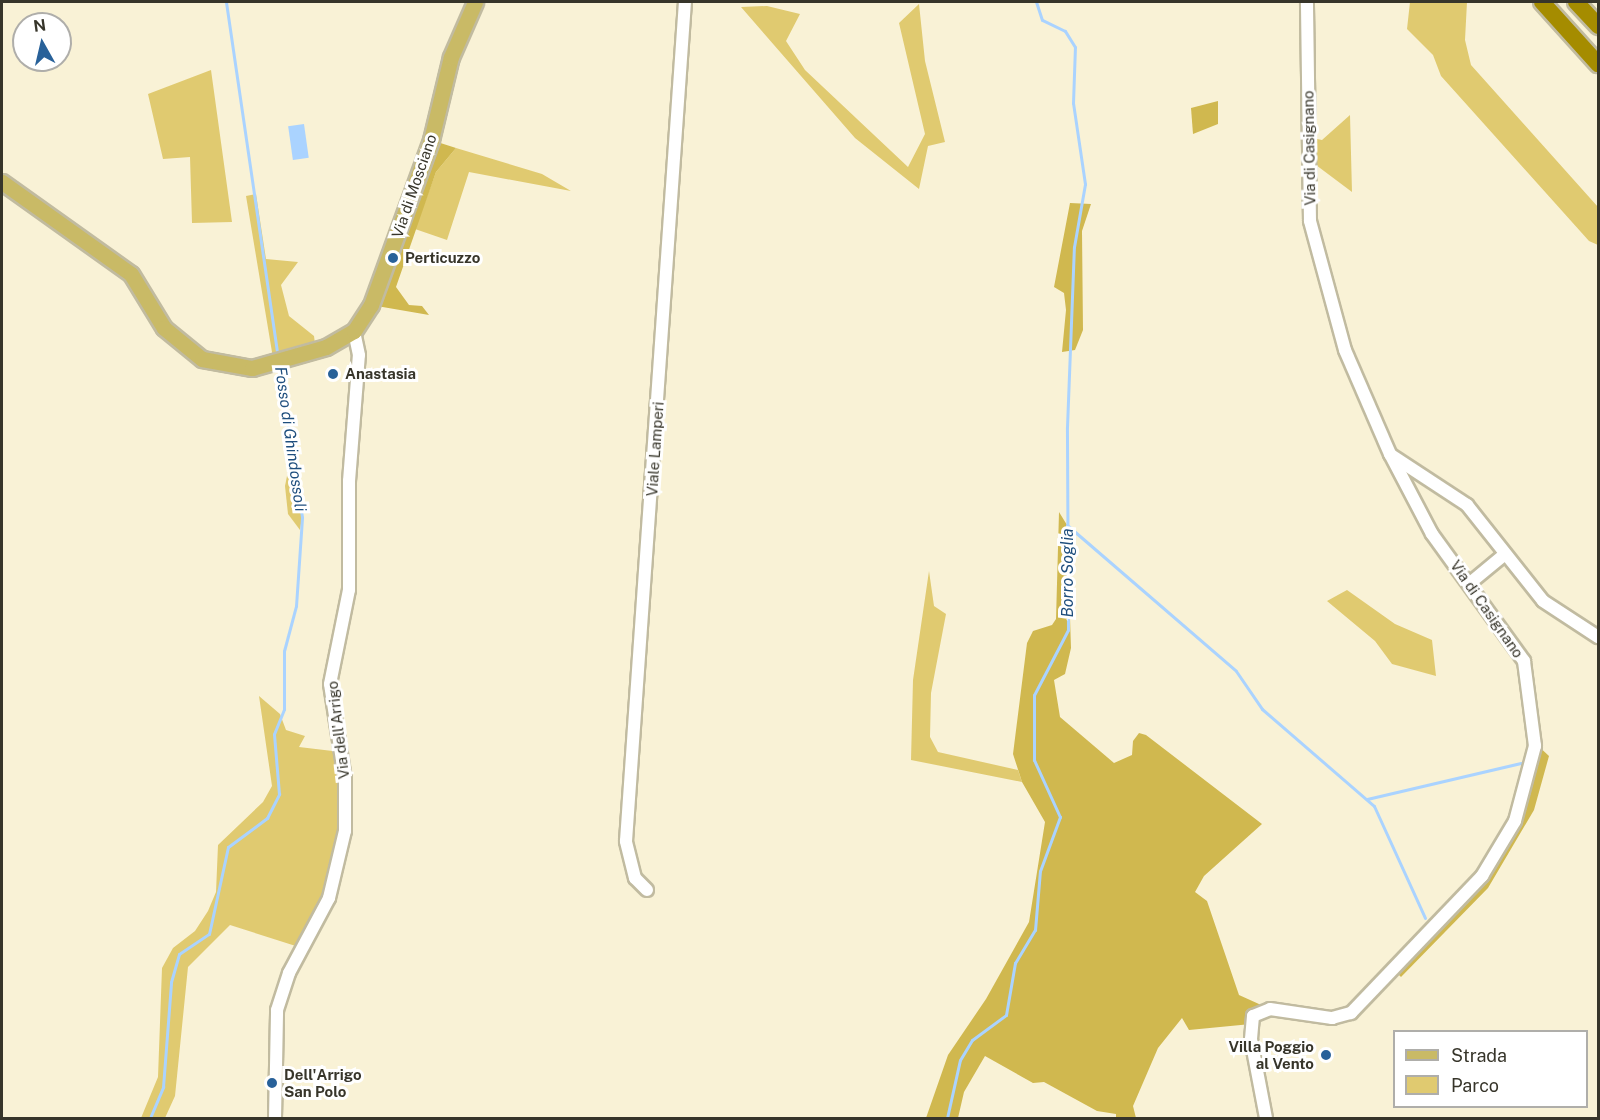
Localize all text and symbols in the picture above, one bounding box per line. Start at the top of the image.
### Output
north arrow [12,12,72,72]
text: N [32,15,47,36]
street label: Via di Casignano [1299,90,1319,206]
street label: Via di Mosciano [388,132,440,240]
place label: Perticuzzo [405,249,480,267]
marker: Perticuzzo [386,251,400,265]
water label: Fosso di Ghindossoli [270,365,310,513]
place label: Anastasia [345,365,416,383]
marker: Anastasia [326,367,340,381]
street label: Viale Lamperi [643,401,667,497]
water label: Borro Soglia [1058,528,1078,618]
street label: Via di Casignano [1447,557,1527,661]
street label: Via dell'Arrigo [323,680,353,780]
legend [1393,1030,1588,1108]
place label: Villa Poggio al Vento [1228,1037,1314,1072]
text: Strada [1451,1045,1507,1066]
marker: Villa Poggio al Vento [1319,1048,1333,1062]
place label: Dell'Arrigo San Polo [284,1065,362,1100]
text: Parco [1451,1075,1499,1096]
marker: Dell'Arrigo San Polo [265,1076,279,1090]

